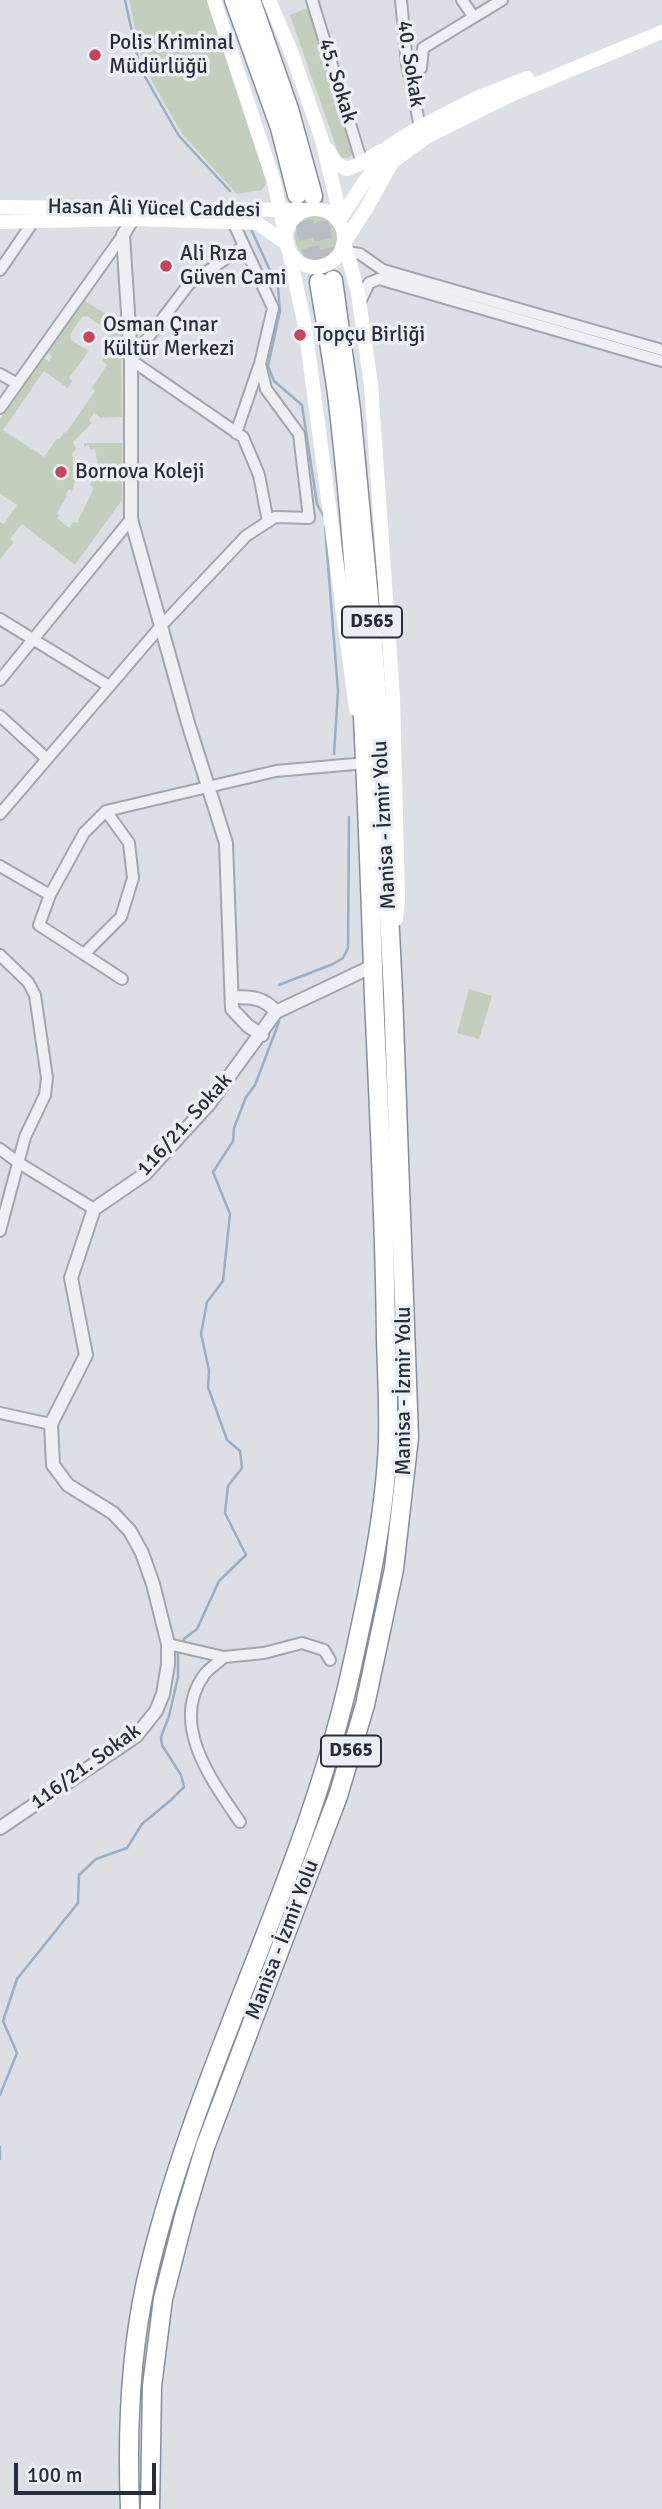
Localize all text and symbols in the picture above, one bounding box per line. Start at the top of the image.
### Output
street label: 40. Sokak [391,19,429,109]
place label: Polis Kriminal Müdürlüğü [109,30,234,80]
street label: 45. Sokak [312,36,362,126]
marker: Polis Kriminal Müdürlüğü [87,47,103,63]
street label: Hasan Âli Yücel Caddesi [47,195,261,223]
place label: Ali Rıza Güven Cami [180,241,286,291]
marker: Ali Rıza Güven Cami [158,258,174,274]
place label: Osman Çınar Kültür Merkezi [103,312,235,362]
place label: Topçu Birliği [314,322,425,348]
marker: Topçu Birliği [292,327,308,343]
marker: Osman Çınar Kültür Merkezi [81,329,97,345]
place label: Bornova Koleji [75,459,204,485]
marker: Bornova Koleji [53,464,69,480]
road number: D565 [342,607,402,638]
street label: Manisa - İzmir Yolu [368,740,402,910]
street label: 116/21. Sokak [132,1068,238,1182]
street label: Manisa - İzmir Yolu [391,1306,417,1476]
street label: 116/21. Sokak [26,1719,146,1815]
road number: D565 [321,1736,381,1766]
street label: Manisa - İzmir Yolu [241,1857,325,2023]
scale bar [18,2450,159,2494]
text: 100 m [27,2462,82,2488]

